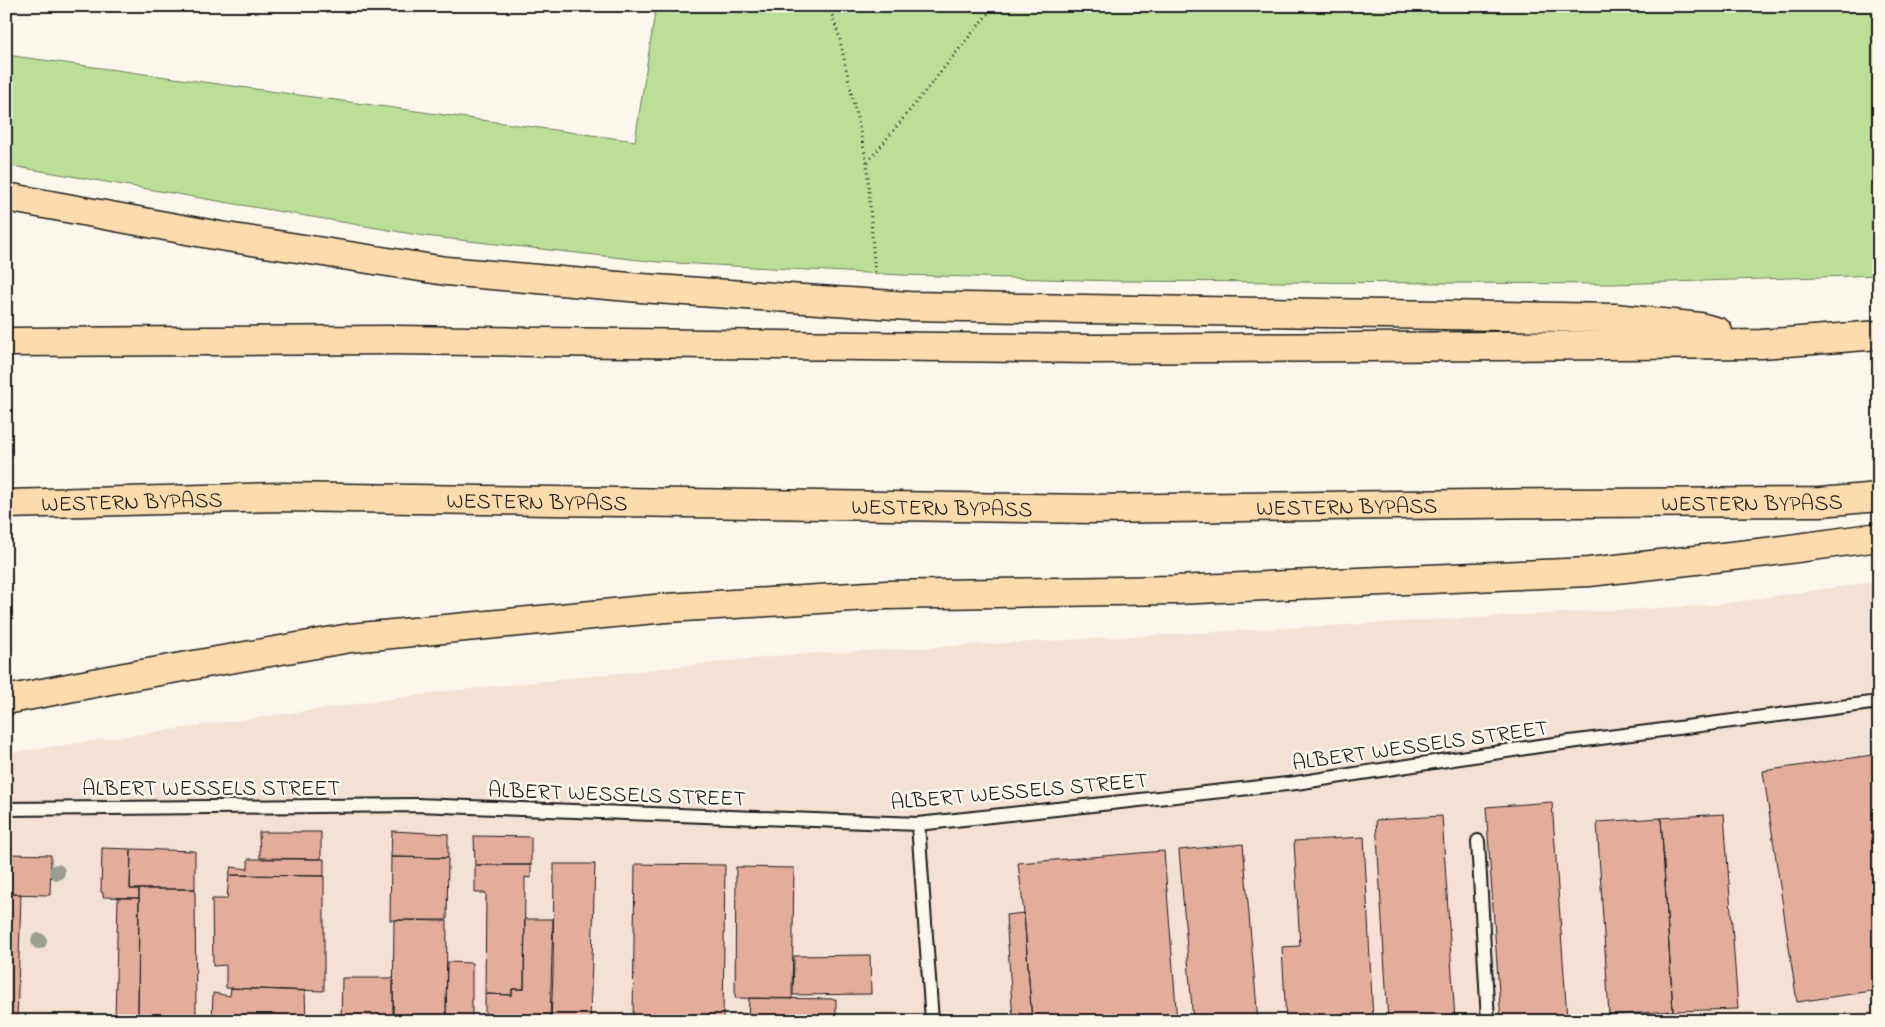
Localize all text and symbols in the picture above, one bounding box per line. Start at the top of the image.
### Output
street label: WESTERN BYPASS [41,485,223,522]
street label: WESTERN BYPASS [446,486,628,521]
street label: WESTERN BYPASS [1661,487,1844,522]
street label: WESTERN BYPASS [851,492,1033,527]
street label: WESTERN BYPASS [1256,492,1438,526]
street label: ALBERT WESSELS STREET [1290,713,1551,781]
street label: ALBERT WESSELS STREET [889,766,1150,820]
street label: ALBERT WESSELS STREET [82,774,340,806]
street label: ALBERT WESSELS STREET [487,776,747,817]

